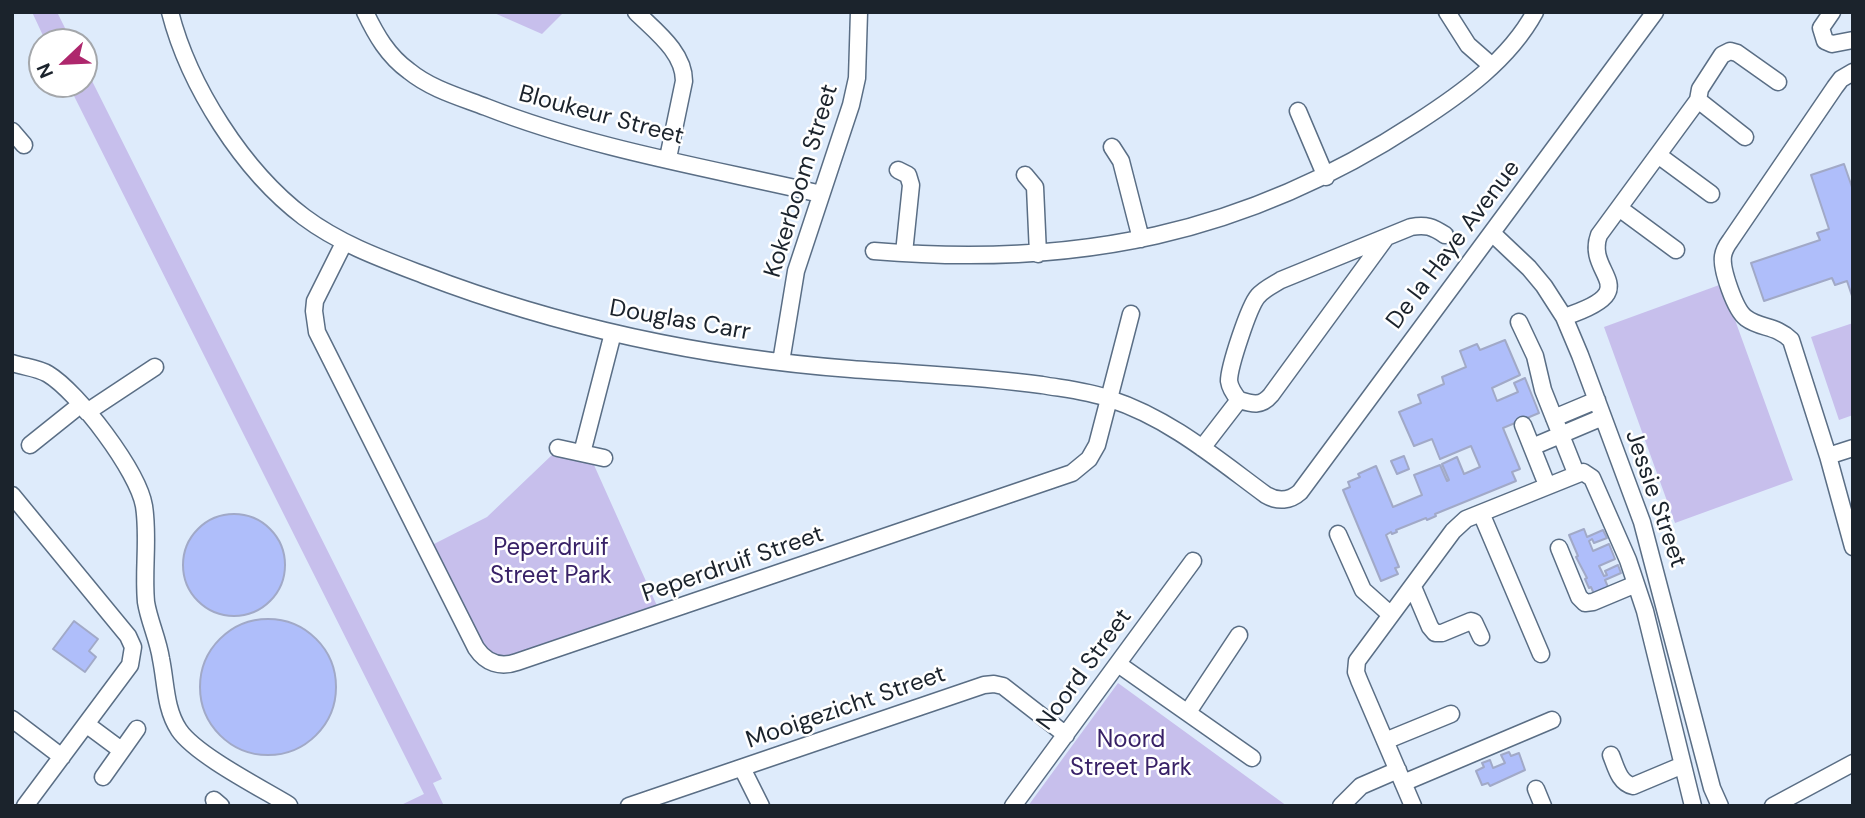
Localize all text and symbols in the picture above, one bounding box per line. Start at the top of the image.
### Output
north arrow [28,28,98,98]
text: N [31,59,59,82]
street label: Bloukeur Street [515,80,687,152]
street label: Kokerboom Street [759,81,845,281]
street label: De la Haye Avenue [1381,155,1527,335]
street label: Douglas Carr [607,294,753,348]
street label: Jessie Street [1618,426,1692,572]
street label: Peperdruif Street [639,520,827,610]
park label: Peperdruif Street Park [490,535,612,591]
street label: Noord Street [1031,604,1139,736]
street label: Mooigezicht Street [742,660,950,756]
park label: Noord Street Park [1070,727,1192,783]

